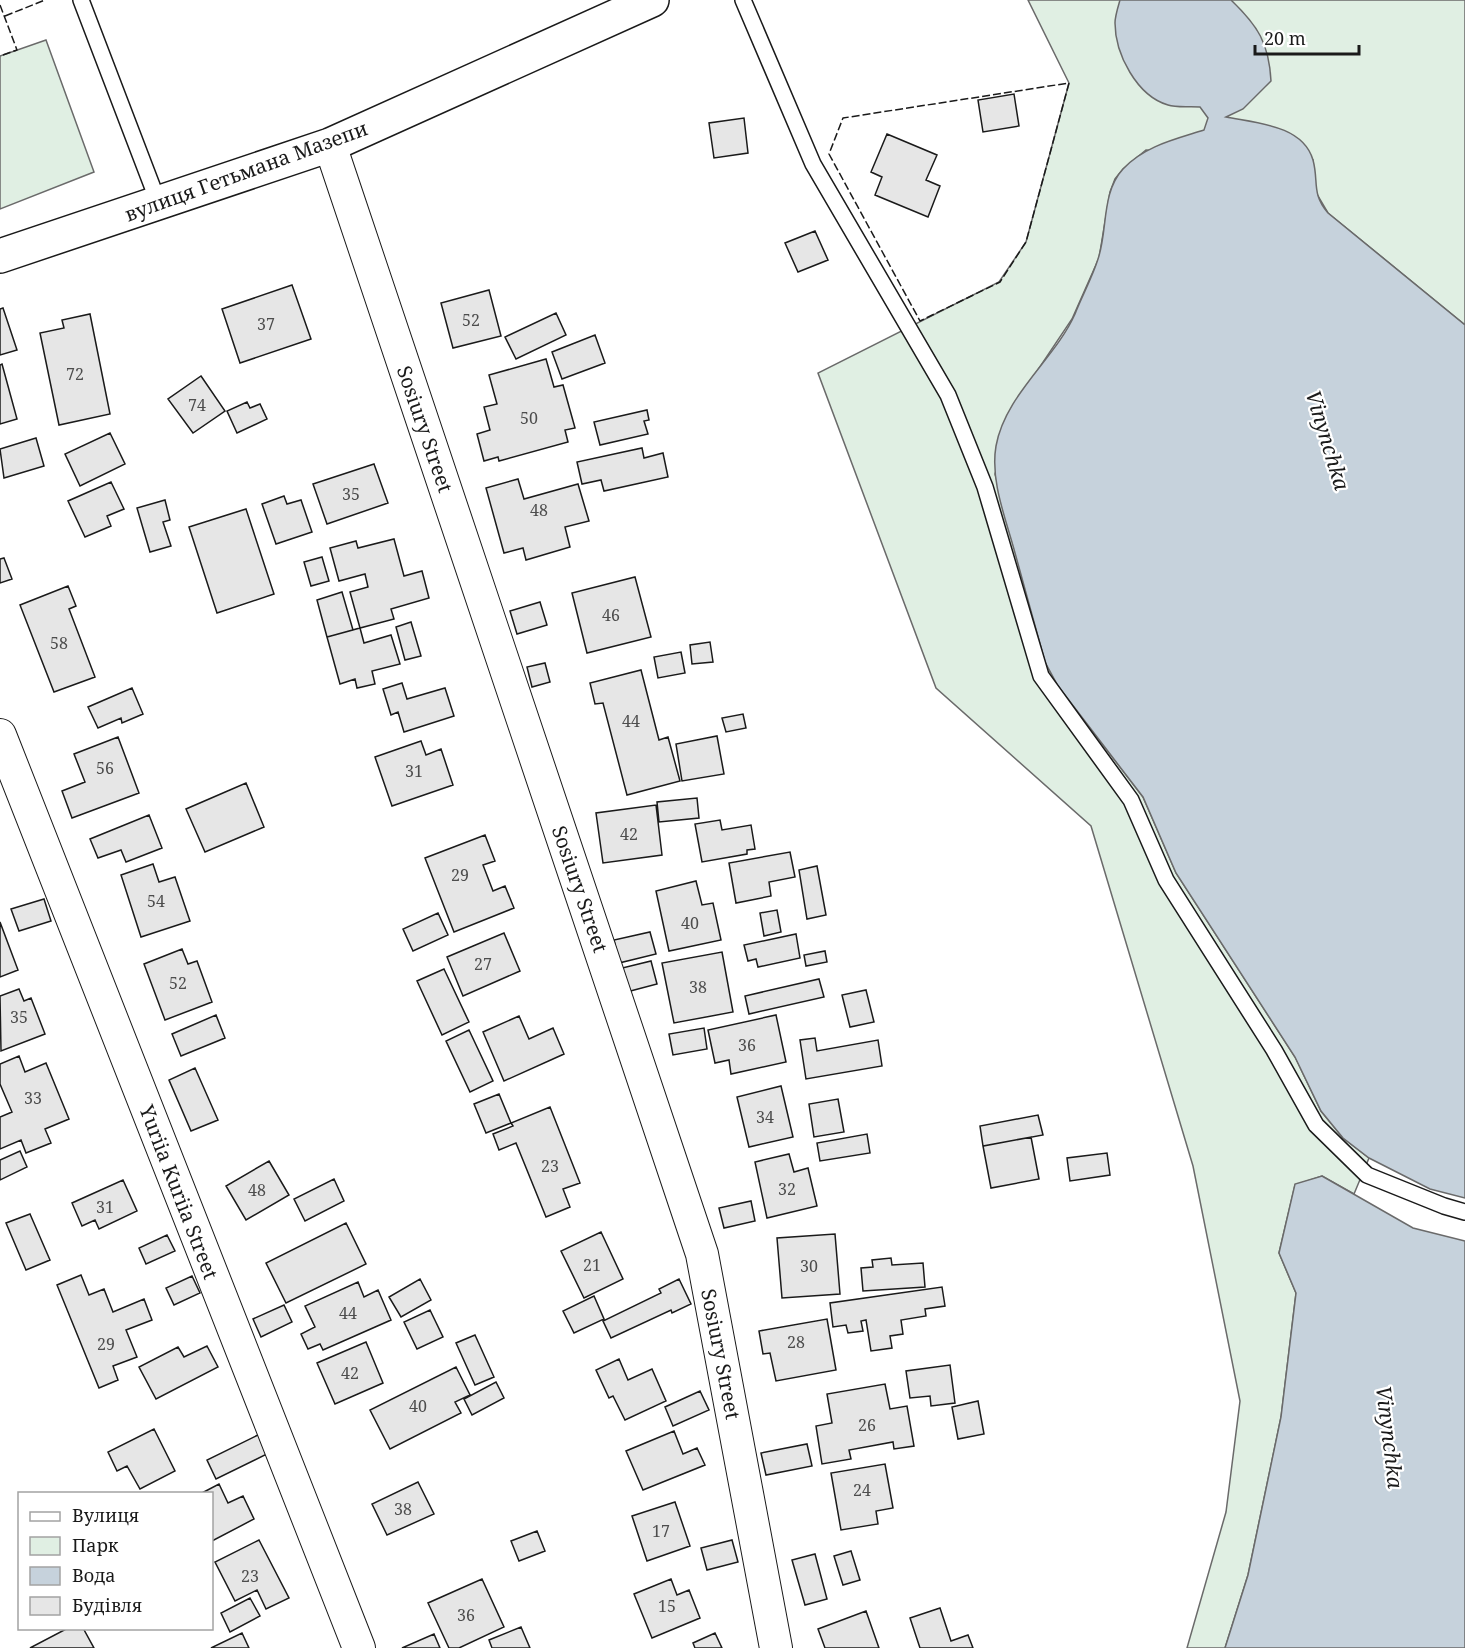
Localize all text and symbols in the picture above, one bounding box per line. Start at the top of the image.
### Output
scale bar [1255,18,1358,56]
text: 20 m [1264,26,1306,50]
street label: вулиця Гетьмана Мазепи [121,114,371,228]
house number: 52 [462,309,480,331]
house number: 37 [257,313,275,335]
street label: Sosiury Street [391,362,459,496]
house number: 72 [66,363,84,385]
water label: Vinynchka [1300,387,1357,494]
house number: 74 [188,394,206,416]
house number: 50 [520,407,538,429]
house number: 35 [342,483,360,505]
house number: 48 [530,499,548,521]
house number: 46 [602,604,620,626]
house number: 58 [50,632,68,654]
house number: 44 [622,710,640,732]
house number: 56 [96,757,114,779]
house number: 31 [405,760,423,782]
street label: Sosiury Street [546,822,614,956]
house number: 42 [620,823,638,845]
house number: 29 [451,864,469,886]
house number: 54 [147,890,165,912]
house number: 40 [681,912,699,934]
house number: 27 [474,953,492,975]
house number: 52 [169,972,187,994]
house number: 38 [689,976,707,998]
house number: 35 [10,1006,28,1028]
house number: 36 [738,1034,756,1056]
house number: 33 [24,1087,42,1109]
street label: Yuriia Kuriia Street [133,1100,225,1283]
house number: 34 [756,1106,774,1128]
house number: 23 [541,1155,559,1177]
house number: 32 [778,1178,796,1200]
house number: 48 [248,1179,266,1201]
house number: 31 [96,1196,114,1218]
house number: 21 [583,1254,601,1276]
house number: 30 [800,1255,818,1277]
street label: Sosiury Street [695,1287,747,1421]
house number: 44 [339,1302,357,1324]
house number: 28 [787,1331,805,1353]
house number: 29 [97,1333,115,1355]
house number: 42 [341,1362,359,1384]
water label: Vinynchka [1370,1384,1410,1491]
house number: 40 [409,1395,427,1417]
house number: 26 [858,1414,876,1436]
house number: 24 [853,1479,871,1501]
legend [18,1492,213,1630]
house number: 38 [394,1498,412,1520]
text: Вулиця [72,1503,139,1527]
house number: 17 [652,1520,670,1542]
text: Парк [72,1533,119,1557]
text: Вода [72,1563,116,1587]
house number: 23 [241,1565,259,1587]
text: Будівля [72,1593,142,1617]
house number: 15 [658,1595,676,1617]
house number: 36 [457,1604,475,1626]

